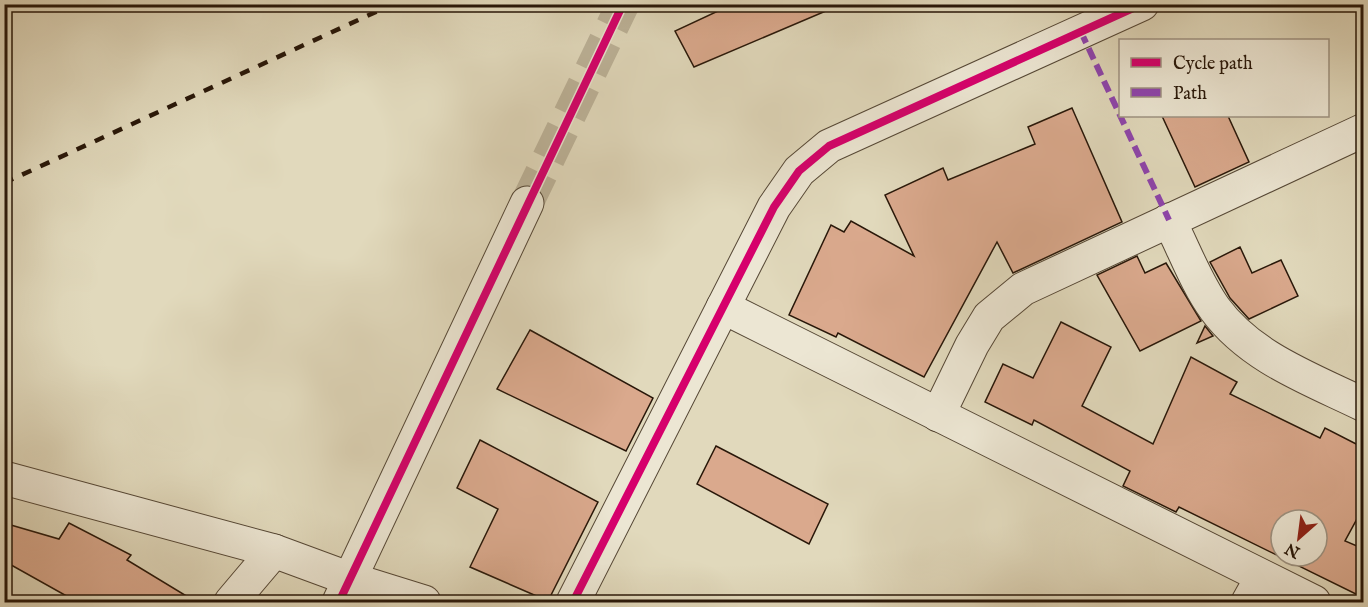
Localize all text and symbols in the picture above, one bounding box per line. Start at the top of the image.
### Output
legend [1119,39,1329,117]
text: Cycle path [1173,53,1253,76]
text: Path [1173,83,1207,106]
north arrow [1269,508,1329,568]
text: N [1282,537,1305,562]

